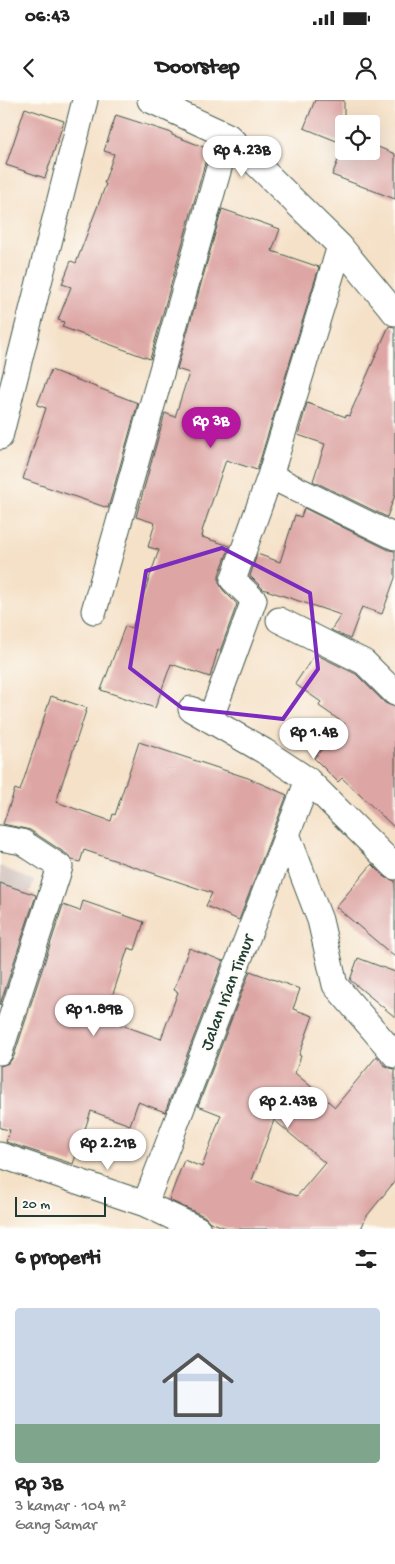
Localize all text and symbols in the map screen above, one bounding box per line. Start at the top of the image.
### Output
text: 06:43 [25,6,70,29]
icon: back [15,54,43,82]
icon: person [352,54,380,82]
text: Doorstep [155,55,240,81]
map controls [335,115,380,160]
button: locate [335,115,380,160]
pin: Rp 4.23B [190,136,294,178]
text: Rp 4.23B [214,142,270,161]
pin: Rp 3B [176,406,246,449]
text: Rp 3B [193,413,229,432]
pin: Rp 1.4B [268,718,360,760]
text: Rp 1.4B [290,724,338,743]
street label: Jalan Irian Timur [197,931,261,1054]
pin: Rp 1.89B [42,994,146,1037]
text: Rp 1.89B [66,1001,122,1020]
pin: Rp 2.43B [236,1086,340,1129]
text: Rp 2.43B [260,1093,316,1112]
pin: Rp 2.21B [56,1128,160,1171]
text: Rp 2.21B [80,1135,136,1154]
scale bar [15,1194,106,1217]
text: 20 m [22,1197,50,1214]
icon: filters [352,1245,380,1273]
text: 6 properti [15,1247,101,1272]
icon: home [153,1340,243,1430]
text: Rp 3B [15,1473,63,1498]
text: 3 kamar · 104 m² [15,1498,126,1517]
text: Gang Samar [15,1517,97,1536]

